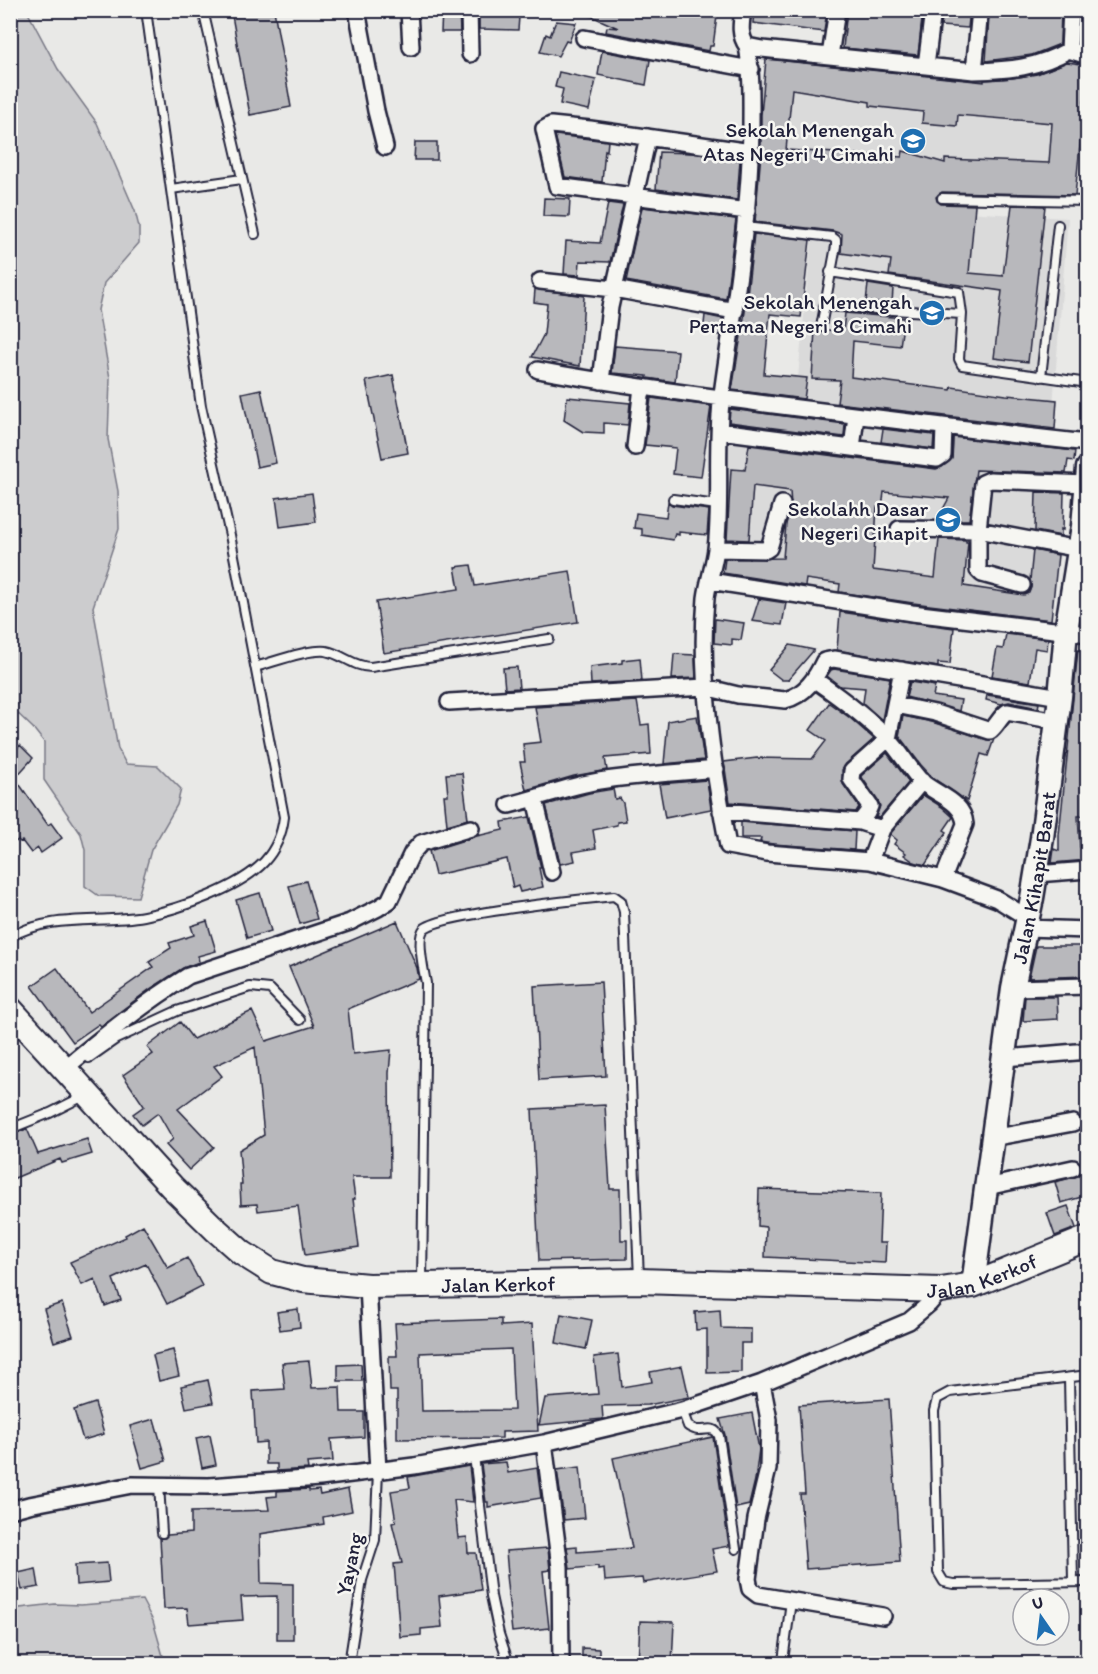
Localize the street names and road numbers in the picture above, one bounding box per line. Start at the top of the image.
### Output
street label: Jalan Kihapit Barat [1006,790,1060,966]
street label: Jalan Kerkof [927,1248,1040,1303]
street label: Jalan Kerkof [441,1270,556,1297]
street label: Yayang [330,1530,368,1598]

